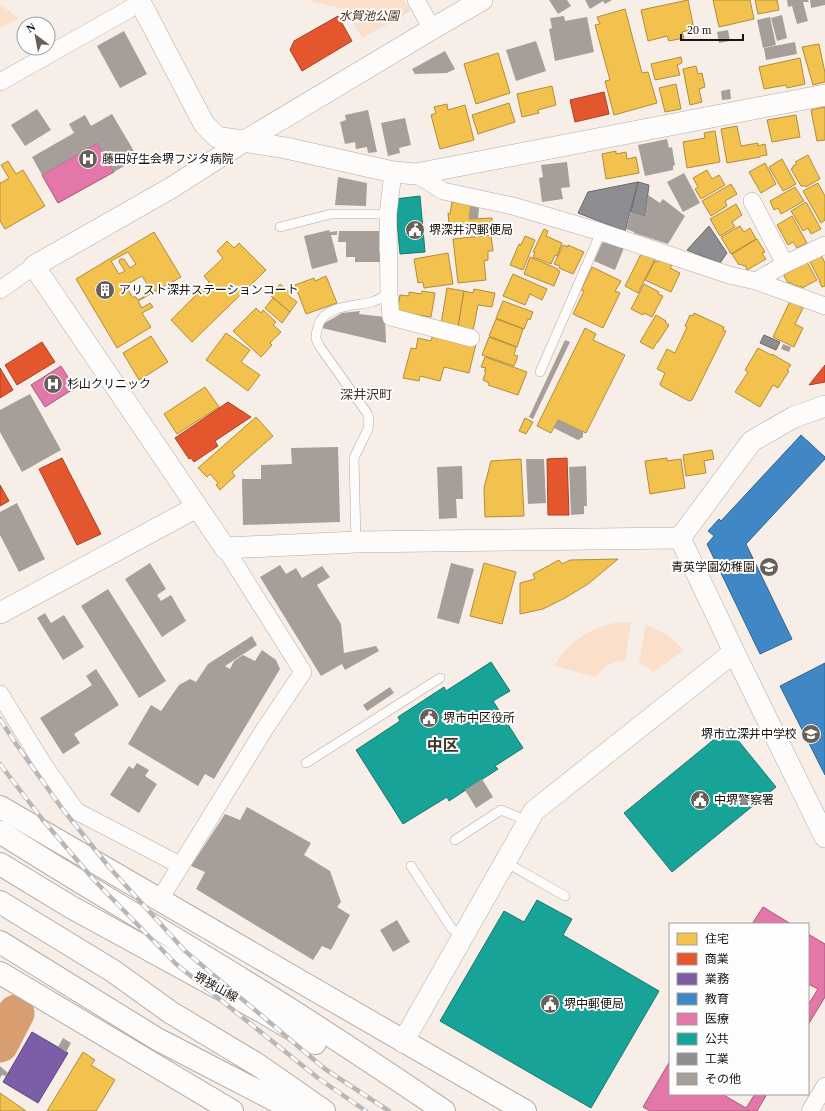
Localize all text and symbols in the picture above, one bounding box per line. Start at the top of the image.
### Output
park label: 水賀池公園 [339,9,401,23]
north arrow [16,16,56,56]
scale bar [681,16,743,42]
text: N [24,20,37,35]
text: 20 m [687,23,712,37]
hospital icon: 藤田好生会堺フジタ病院 [77,148,99,170]
place label: 藤田好生会堺フジタ病院 [102,152,234,166]
public building icon: 堺深井沢郵便局 [404,219,426,241]
place label: 堺深井沢郵便局 [429,223,513,237]
building icon: アリスト深井ステーションコート [94,279,116,301]
place label: アリスト深井ステーションコート [119,283,299,297]
hospital icon: 杉山クリニック [42,373,64,395]
place label: 杉山クリニック [67,377,151,391]
district label: 深井沢町 [340,387,392,402]
school or university icon: 青英学園幼稚園 [758,556,780,578]
place label: 青英学園幼稚園 [671,560,755,574]
public building icon: 堺市中区役所 [418,707,440,729]
place label: 堺市中区役所 [443,711,515,725]
school or university icon: 堺市立深井中学校 [800,723,822,745]
place label: 堺市立深井中学校 [701,727,797,741]
district label: 中区 [427,737,459,754]
public building icon: 中堺警察署 [689,789,711,811]
place label: 中堺警察署 [714,793,774,807]
legend [669,923,809,1095]
text: 住宅 [705,932,729,946]
text: 商業 [705,952,729,966]
street label: 堺狭山線 [192,969,240,1005]
text: 業務 [705,972,729,986]
text: 教育 [705,992,729,1006]
public building icon: 堺中郵便局 [539,993,561,1015]
place label: 堺中郵便局 [564,997,624,1011]
text: 医療 [705,1012,729,1026]
text: 公共 [705,1032,729,1046]
text: 工業 [705,1052,729,1066]
text: その他 [705,1072,741,1086]

